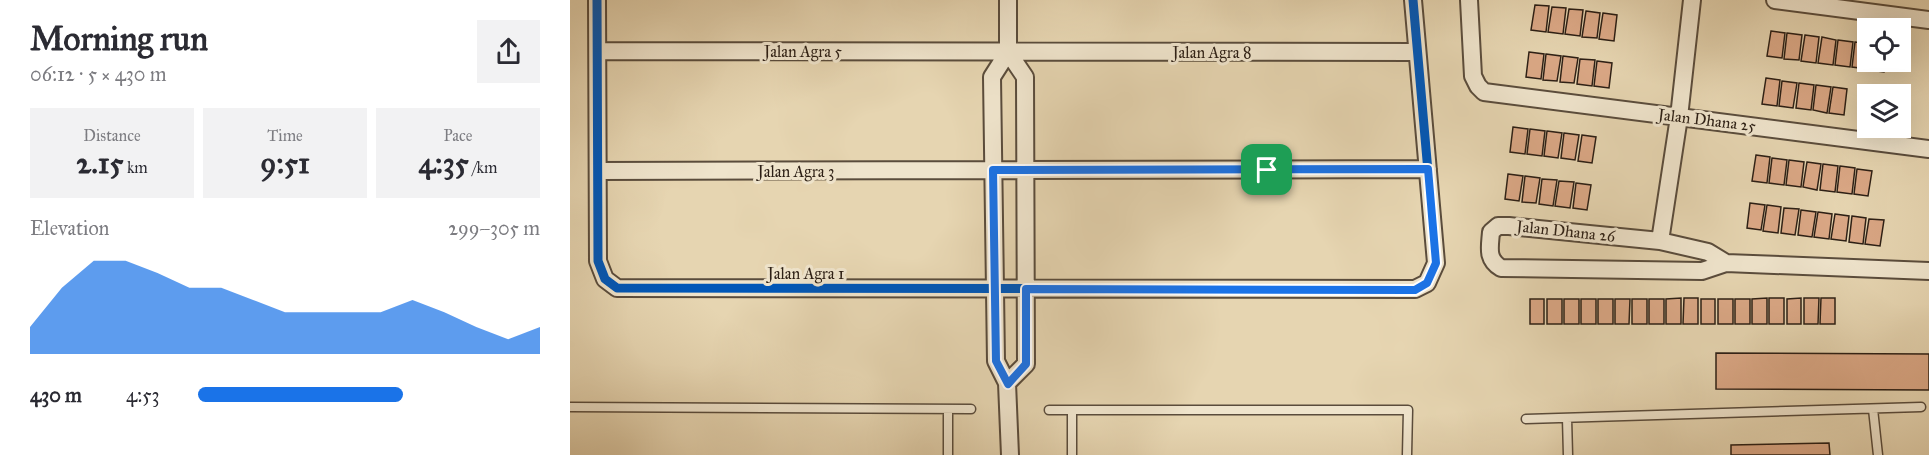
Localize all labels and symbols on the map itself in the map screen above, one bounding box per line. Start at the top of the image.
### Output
street label: Jalan Agra 5 [762,42,843,62]
street label: Jalan Agra 8 [1171,43,1251,63]
street label: Jalan Dhana 25 [1655,104,1757,136]
pin [1241,144,1292,195]
street label: Jalan Agra 3 [756,162,834,182]
street label: Jalan Dhana 26 [1514,216,1617,247]
street label: Jalan Agra 1 [766,264,844,284]

